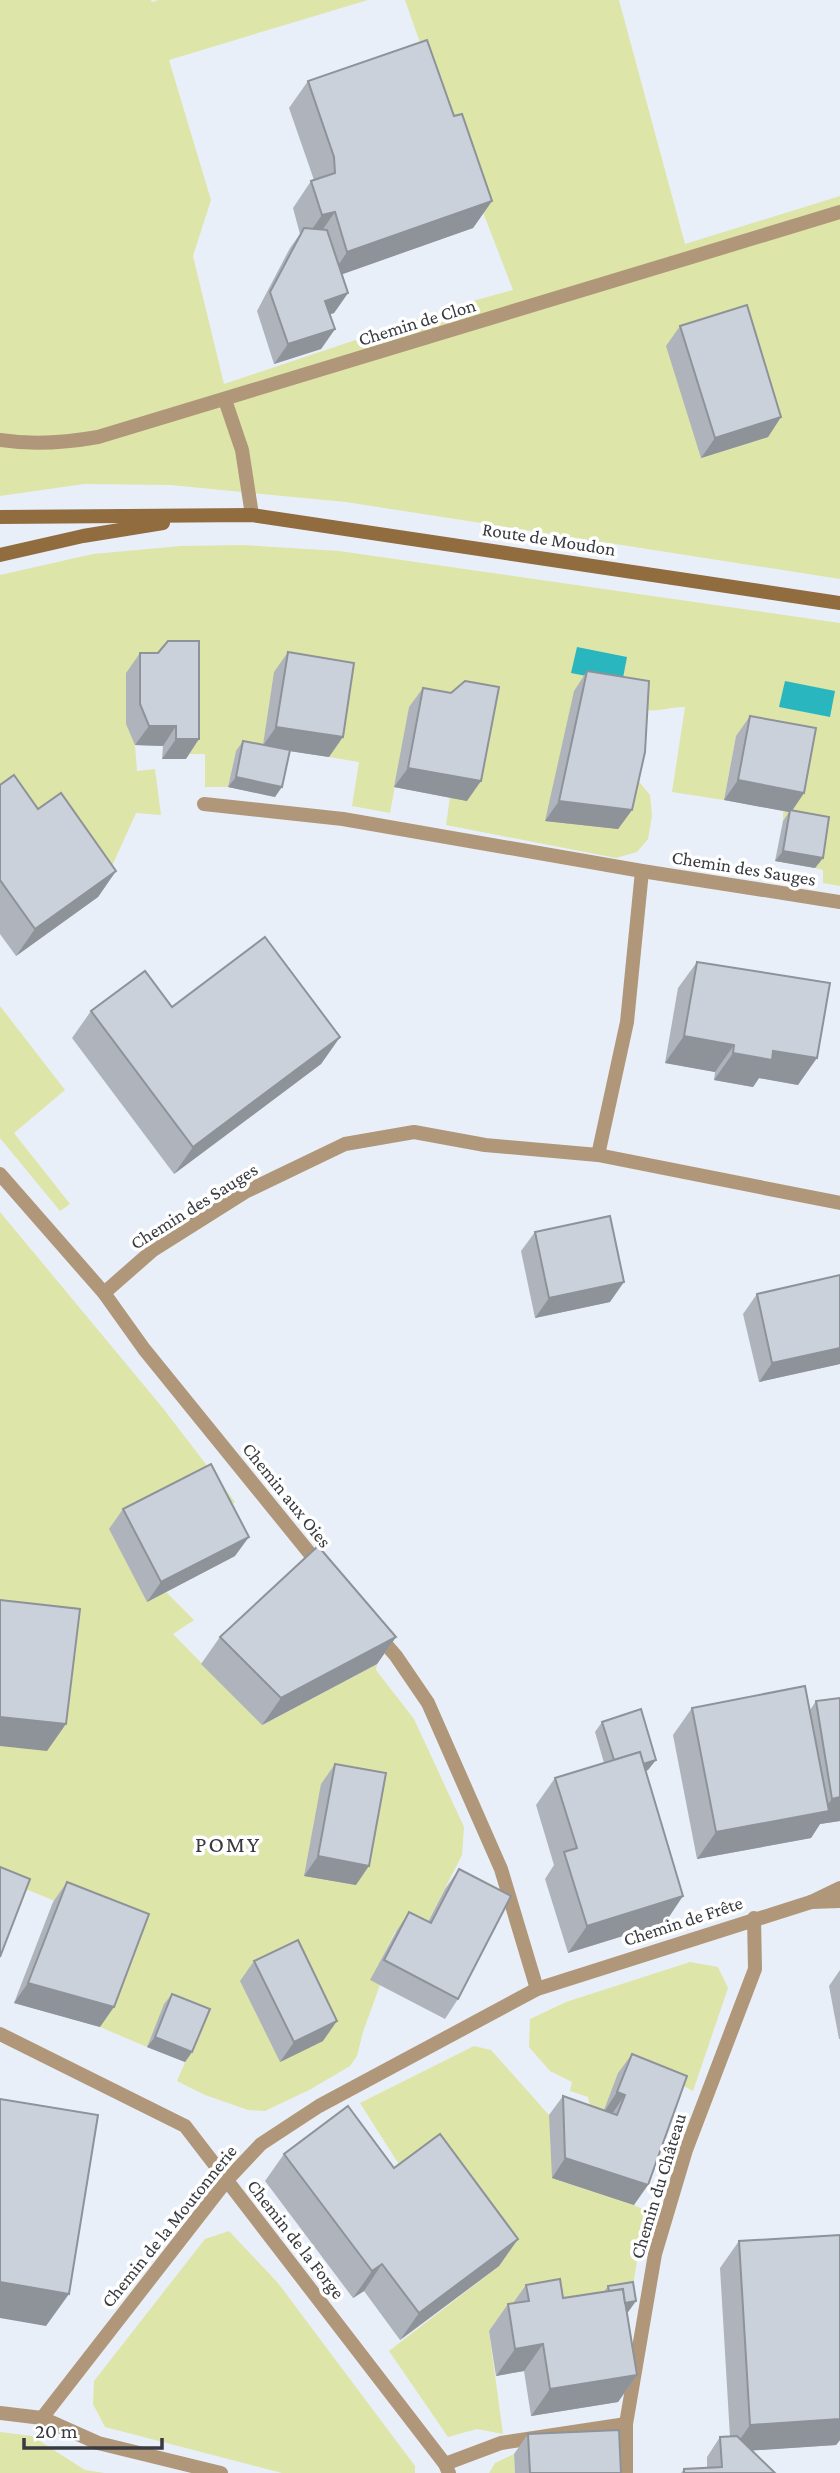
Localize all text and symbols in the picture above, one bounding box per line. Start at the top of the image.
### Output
street label: Chemin de Clon [356,294,478,350]
street label: Route de Moudon [481,518,617,560]
street label: Chemin des Sauges [670,846,818,890]
street label: Chemin des Sauges [127,1158,261,1254]
street label: Chemin aux Oies [238,1438,336,1552]
district label: POMY [195,1831,261,1857]
street label: Chemin de Frête [621,1892,745,1950]
street label: Chemin du Château [626,2111,690,2261]
street label: Chemin de la Moutonnerie [97,2141,241,2311]
street label: Chemin de la Forge [243,2175,349,2303]
scale bar [24,2406,163,2450]
text: 20 m [35,2419,78,2443]

